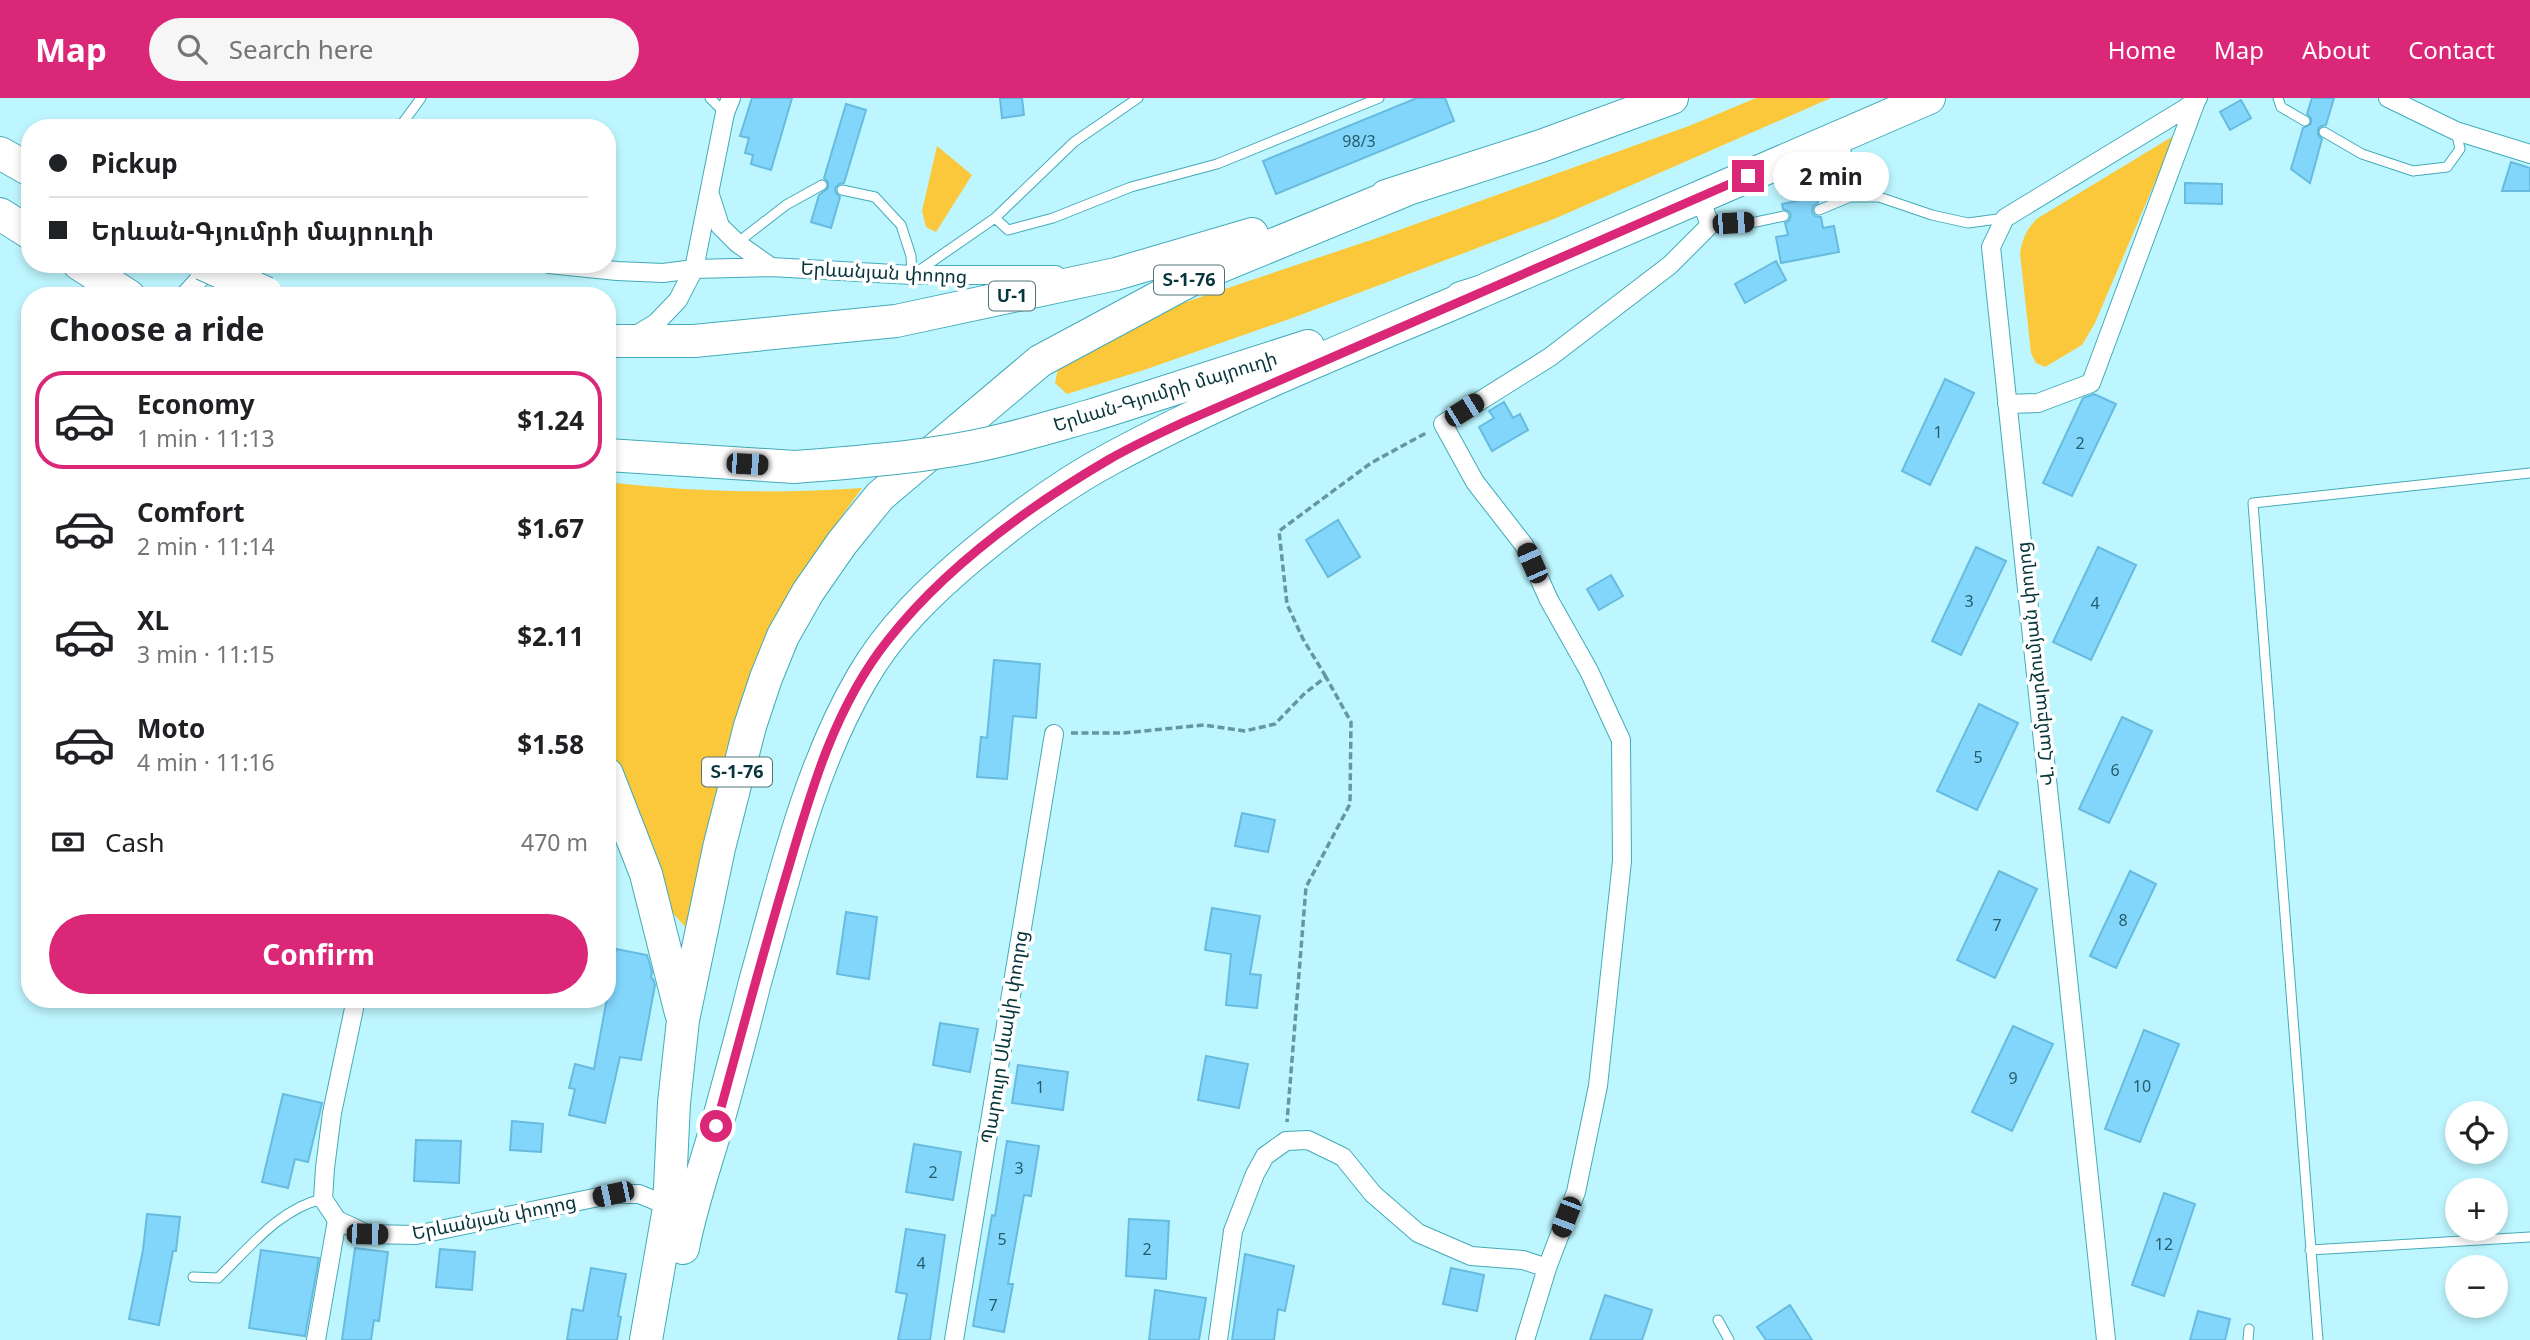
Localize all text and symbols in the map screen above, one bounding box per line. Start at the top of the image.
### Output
search box [149,18,639,81]
text: Map [35,27,107,72]
icon: search [173,30,211,68]
text: Search here [229,31,373,67]
text: Home [2108,33,2176,66]
text: Map [2214,33,2264,66]
text: About [2302,33,2370,66]
text: Contact [2408,33,2495,66]
house number: 98/3 [1342,130,1376,152]
text: Pickup [91,145,178,181]
callout: 2 min [1772,152,1888,200]
route end [1732,160,1764,192]
text: 2 min [1799,160,1863,192]
car [1712,211,1755,235]
text: Երևան-Գյումրի մայրուղի [91,212,434,248]
street label: Երևանյան փողոց [800,255,968,289]
road number: Տ-1-76 [1154,266,1224,294]
road number: Մ-1 [989,281,1035,310]
text: Choose a ride [49,307,265,350]
street label: Երևան-Գյումրի մայրուղի [1050,345,1280,437]
text: Economy [137,386,255,422]
icon: car [53,389,116,452]
car [1441,390,1488,430]
text: $1.24 [517,402,584,438]
house number: 1 [1933,421,1943,443]
text: 1 min · 11:13 [137,422,275,454]
house number: 2 [2075,432,2085,454]
car [726,452,769,476]
text: Comfort [137,494,245,530]
icon: car [53,497,116,560]
text: $1.67 [517,510,584,546]
text: 2 min · 11:14 [137,530,275,562]
car [1514,540,1551,586]
street label: Վ. Համբարձումյան փողոց [2009,541,2061,787]
house number: 3 [1964,590,1974,612]
house number: 4 [2090,592,2100,614]
text: XL [137,602,169,638]
icon: car [53,605,116,668]
text: $2.11 [517,618,584,654]
text: 3 min · 11:15 [137,638,275,670]
text: Moto [137,710,205,746]
icon: car [53,713,116,776]
text: $1.58 [517,726,584,762]
text: 4 min · 11:16 [137,746,275,778]
house number: 5 [1973,746,1983,768]
road number: Տ-1-76 [702,758,772,786]
house number: 6 [2110,759,2120,781]
icon: cash [49,823,87,861]
text: Cash [105,824,165,860]
text: 470 m [521,826,588,858]
house number: 8 [2118,909,2128,931]
button: Confirm [49,914,588,994]
house number: 7 [1992,914,2002,936]
street label: Պարույր Սևակի փողոց [974,928,1034,1146]
house number: 9 [2008,1067,2018,1089]
house number: 10 [2133,1075,2151,1097]
house number: 1 [1035,1076,1045,1098]
map controls [2445,1101,2508,1318]
button: locate [2445,1101,2508,1164]
route start [700,1110,732,1142]
house number: 3 [1014,1157,1024,1179]
house number: 2 [928,1161,938,1183]
button: + [2445,1178,2508,1241]
car [591,1179,636,1209]
street label: Երևանյան փողոց [410,1188,578,1246]
car [1549,1194,1584,1240]
car [346,1223,389,1245]
house number: 5 [997,1228,1007,1250]
house number: 12 [2155,1233,2173,1255]
house number: 2 [1142,1238,1152,1260]
house number: 4 [916,1252,926,1274]
button: − [2445,1255,2508,1318]
house number: 7 [988,1294,998,1316]

